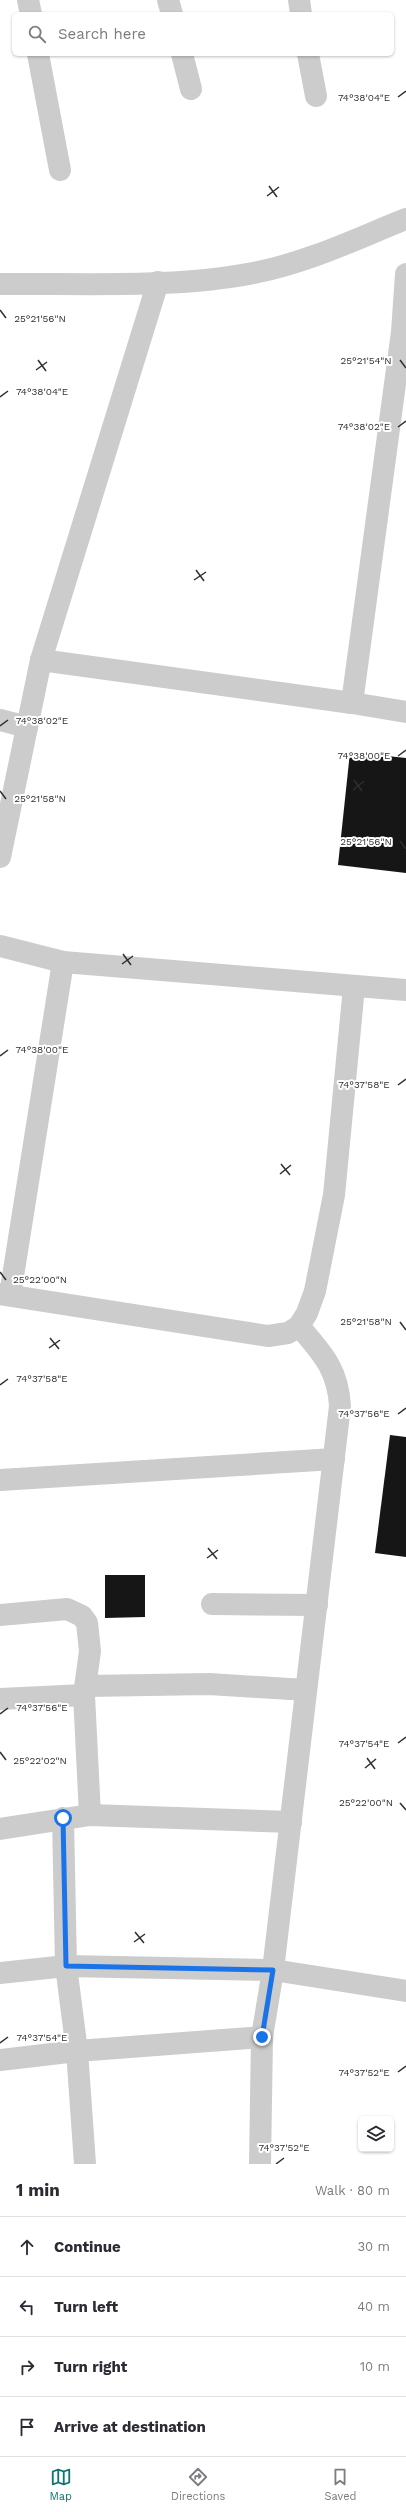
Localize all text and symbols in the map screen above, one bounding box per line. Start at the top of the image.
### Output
search box [12,12,394,56]
icon: search [26,23,48,45]
text: Search here [58,25,146,43]
text: 74°38'04"E [338,92,390,103]
text: 25°21'56"N [14,313,66,324]
text: 25°21'54"N [340,355,392,366]
text: 74°38'04"E [16,386,68,397]
text: 74°38'02"E [338,421,390,432]
text: 74°38'02"E [16,715,68,726]
text: 74°38'00"E [338,750,390,761]
text: 25°21'58"N [14,793,66,804]
text: 25°21'56"N [340,836,392,847]
text: 74°38'00"E [16,1044,68,1055]
text: 74°37'58"E [338,1079,390,1090]
text: 25°22'00"N [13,1274,67,1285]
text: 25°21'58"N [340,1316,392,1327]
text: 74°37'58"E [16,1373,68,1384]
text: 74°37'56"E [338,1408,390,1419]
text: 74°37'56"E [16,1702,68,1713]
text: 74°37'54"E [339,1738,389,1749]
text: 25°22'02"N [13,1755,67,1766]
text: 25°22'00"N [339,1797,393,1808]
route start [54,1809,72,1827]
route end [253,2028,271,2046]
text: 74°37'54"E [17,2032,67,2043]
text: 74°37'52"E [338,2067,390,2078]
map controls [358,2116,394,2152]
button: layers [358,2116,394,2152]
text: 74°37'52"E [258,2142,310,2153]
text: 1 min [16,2180,60,2200]
text: Walk · 80 m [315,2183,390,2198]
icon: ahead [16,2236,38,2258]
text: Continue [54,2238,121,2256]
text: 30 m [358,2239,390,2254]
icon: left [16,2296,38,2318]
text: Turn left [54,2298,118,2316]
text: 40 m [357,2299,390,2314]
icon: right [16,2356,38,2378]
text: Turn right [54,2358,127,2376]
text: 10 m [360,2359,390,2374]
icon: arrive [16,2416,38,2438]
text: Arrive at destination [54,2418,206,2436]
tab: Map [50,2466,72,2503]
tab: Directions [171,2466,225,2503]
tab: Saved [324,2466,356,2503]

